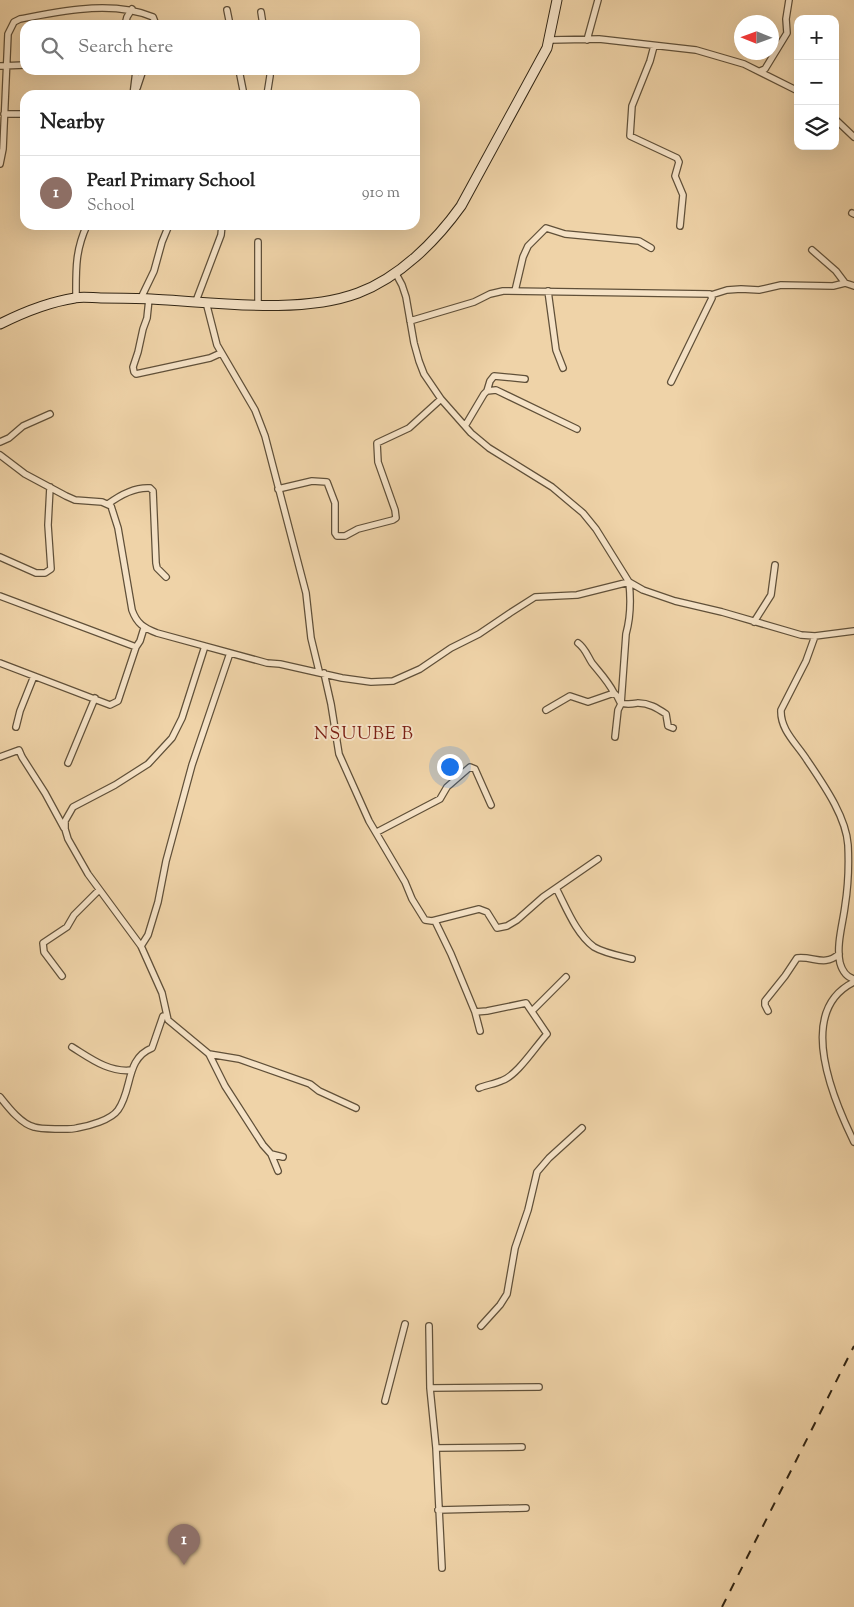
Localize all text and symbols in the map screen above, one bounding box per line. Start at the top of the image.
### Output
north arrow [734,15,779,60]
map controls [794,15,839,150]
button: + [794,15,839,60]
search box [20,20,420,75]
icon: search [38,34,66,62]
text: Search here [78,34,173,61]
button: − [794,60,839,105]
button: layers [794,105,839,150]
text: Nearby [40,108,105,138]
text: Pearl Primary School [87,168,255,195]
text: 1 [53,182,59,205]
text: 910 m [362,182,400,205]
text: School [87,195,135,218]
district label: NSUUBE B [314,722,414,748]
your location [437,754,463,780]
pin: 1 [168,1524,200,1565]

